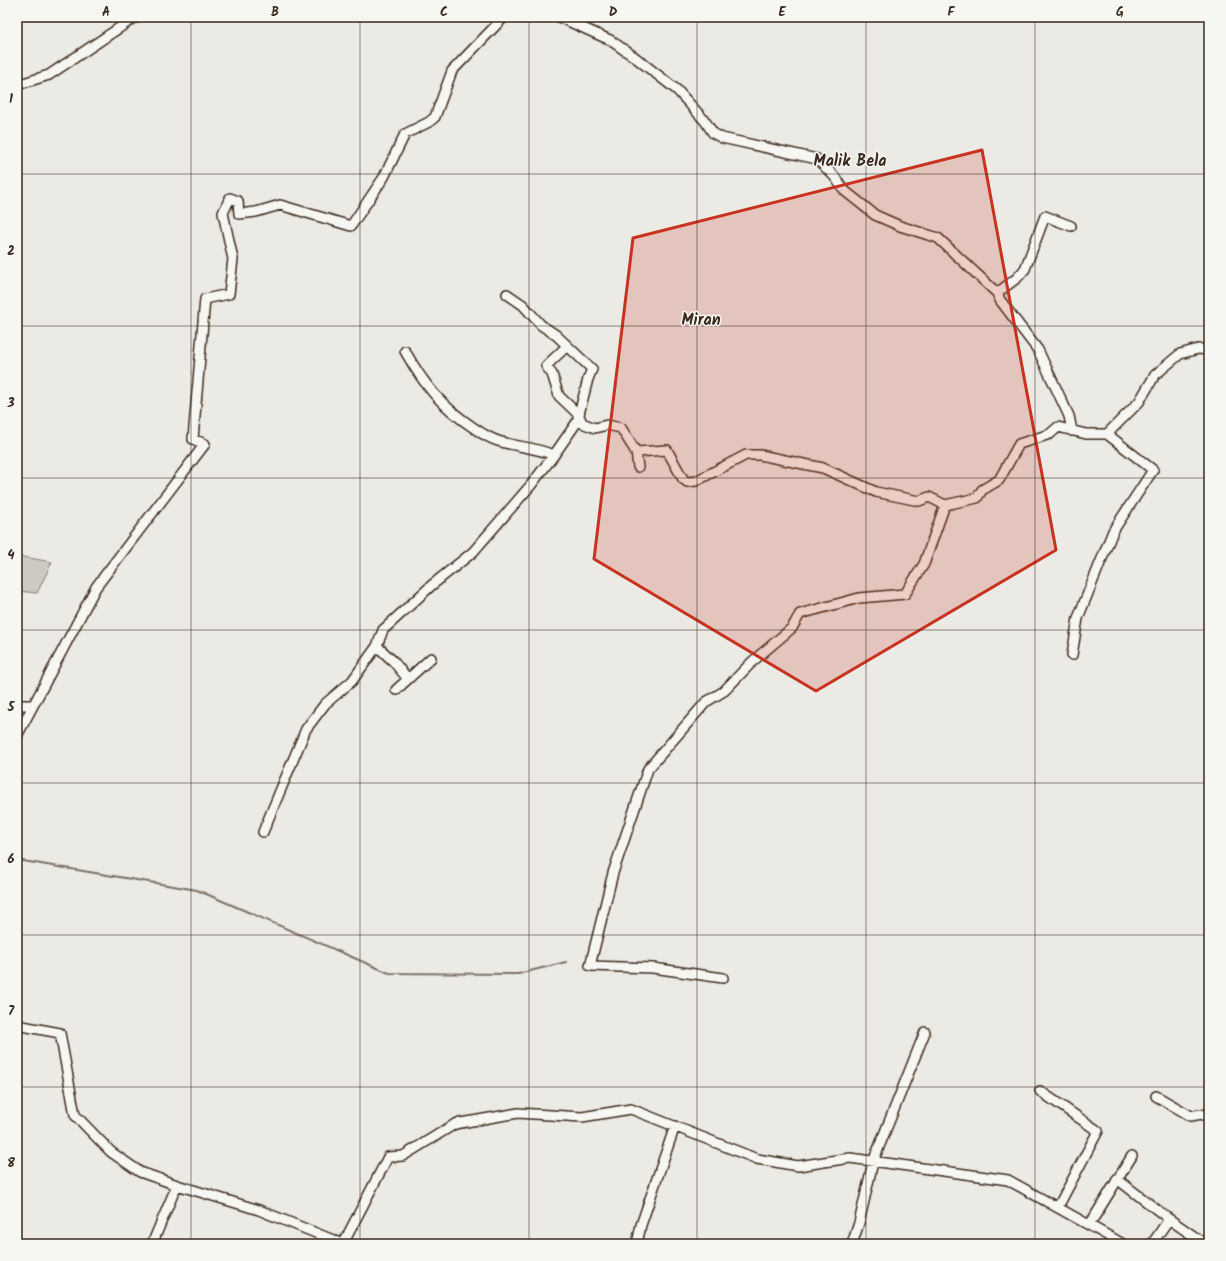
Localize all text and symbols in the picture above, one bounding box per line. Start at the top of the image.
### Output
text: A [102,2,110,23]
text: B [271,2,279,23]
text: C [440,2,448,23]
text: D [609,2,618,23]
text: E [778,2,786,23]
text: F [947,2,955,23]
text: G [1116,2,1124,23]
text: 1 [9,89,13,110]
district label: Malik Bela [814,149,886,174]
text: 2 [7,241,15,262]
district label: Miran [681,308,721,333]
text: 3 [6,393,15,414]
text: 4 [7,545,15,566]
text: 5 [7,697,16,718]
text: 6 [7,849,15,870]
text: 7 [8,1001,15,1022]
text: 8 [7,1153,15,1174]

